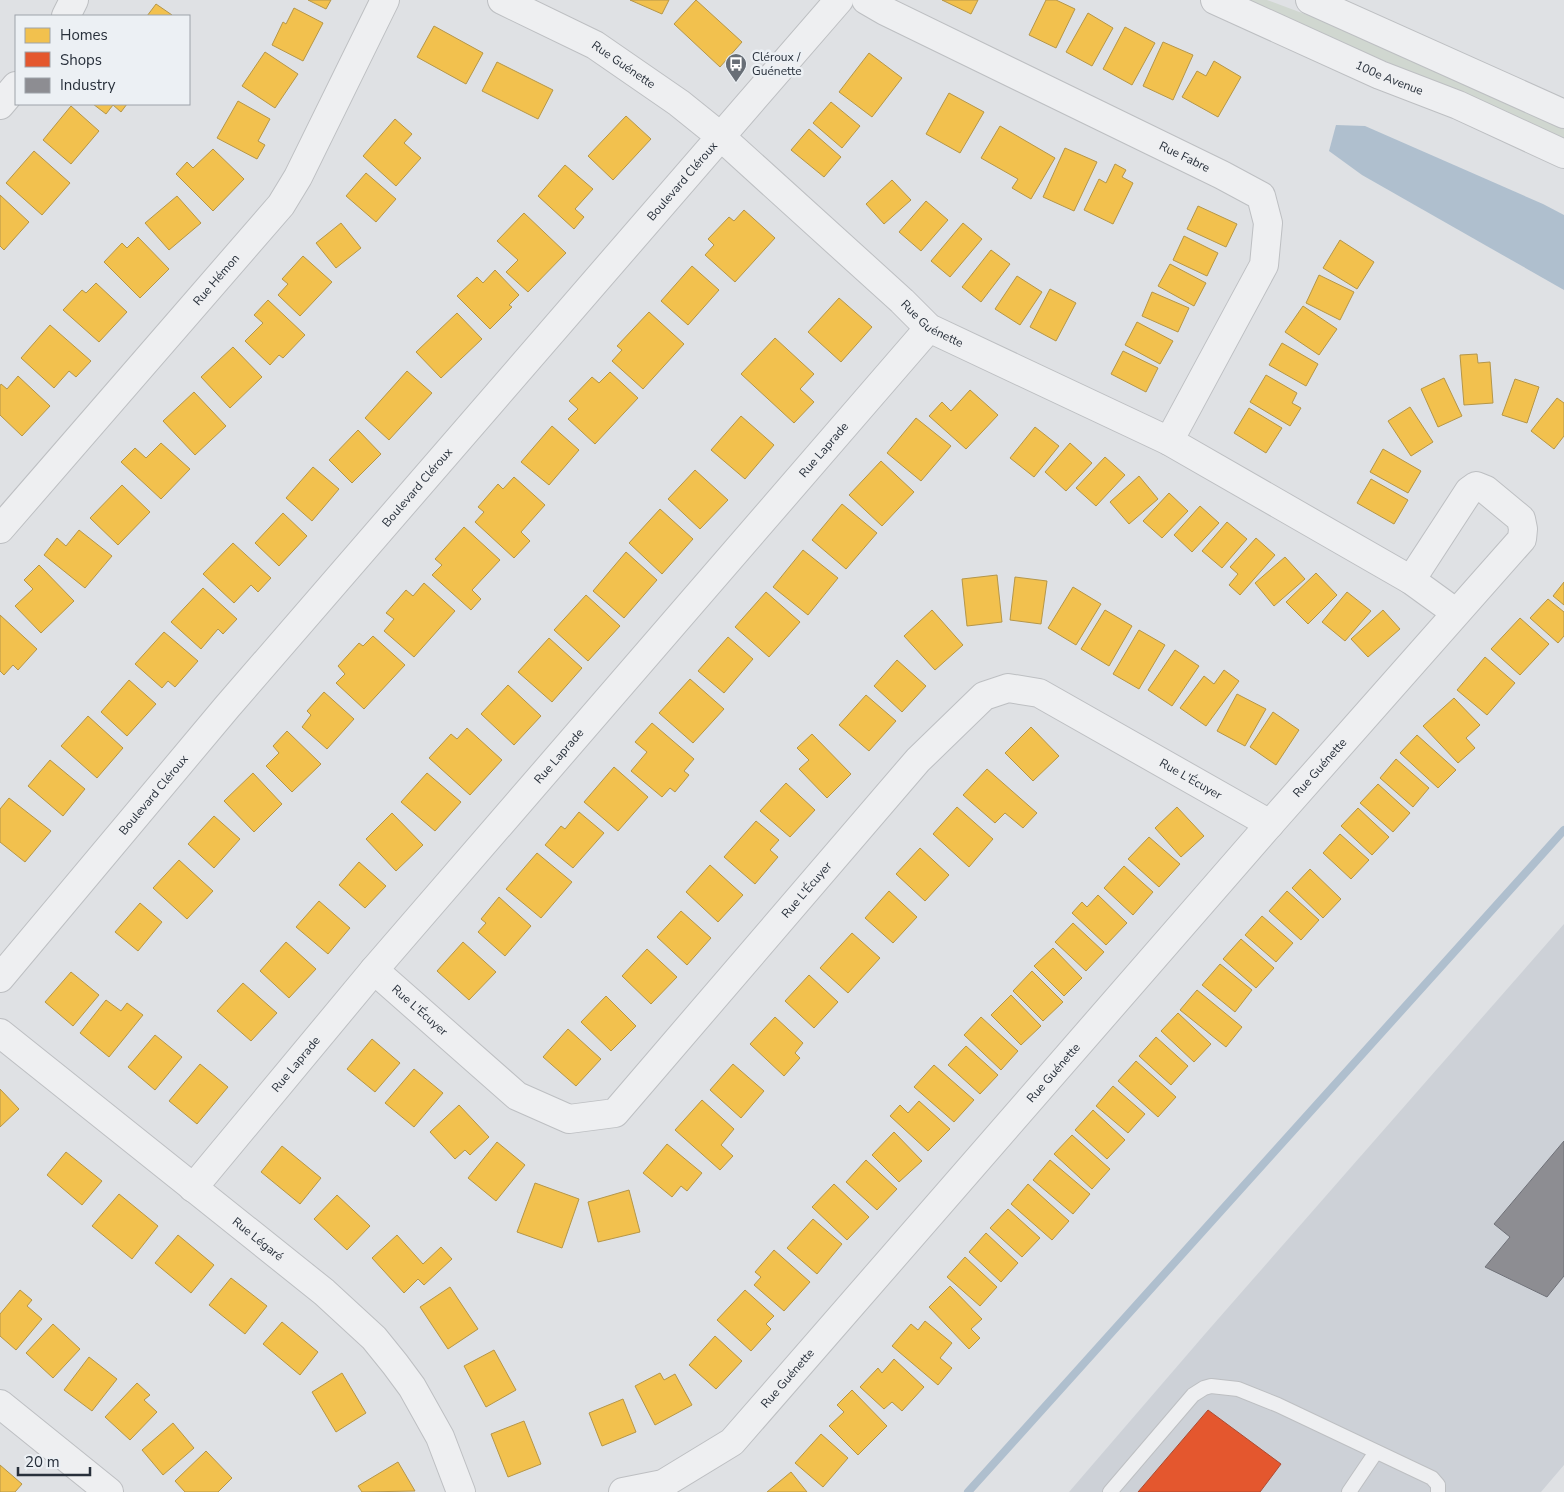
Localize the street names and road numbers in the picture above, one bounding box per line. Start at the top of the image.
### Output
street label: Rue Guénette [589,37,658,92]
street label: 100e Avenue [1353,57,1426,99]
street label: Boulevard Cléroux [643,138,721,224]
street label: Rue Fabre [1156,138,1213,176]
street label: Rue Hémon [189,250,243,309]
street label: Rue Guénette [897,296,966,351]
street label: Rue Laprade [795,419,852,481]
street label: Boulevard Cléroux [378,444,456,530]
street label: Rue Laprade [531,725,587,787]
street label: Rue Guénette [1289,735,1350,801]
street label: Boulevard Cléroux [115,751,192,838]
street label: Rue L'Écuyer [1156,755,1225,803]
street label: Rue L'Écuyer [778,858,836,921]
street label: Rue L'Écuyer [388,981,452,1040]
street label: Rue Laprade [268,1033,324,1095]
street label: Rue Guénette [1023,1040,1084,1106]
street label: Rue Légaré [229,1214,287,1264]
street label: Rue Guénette [757,1345,818,1411]

